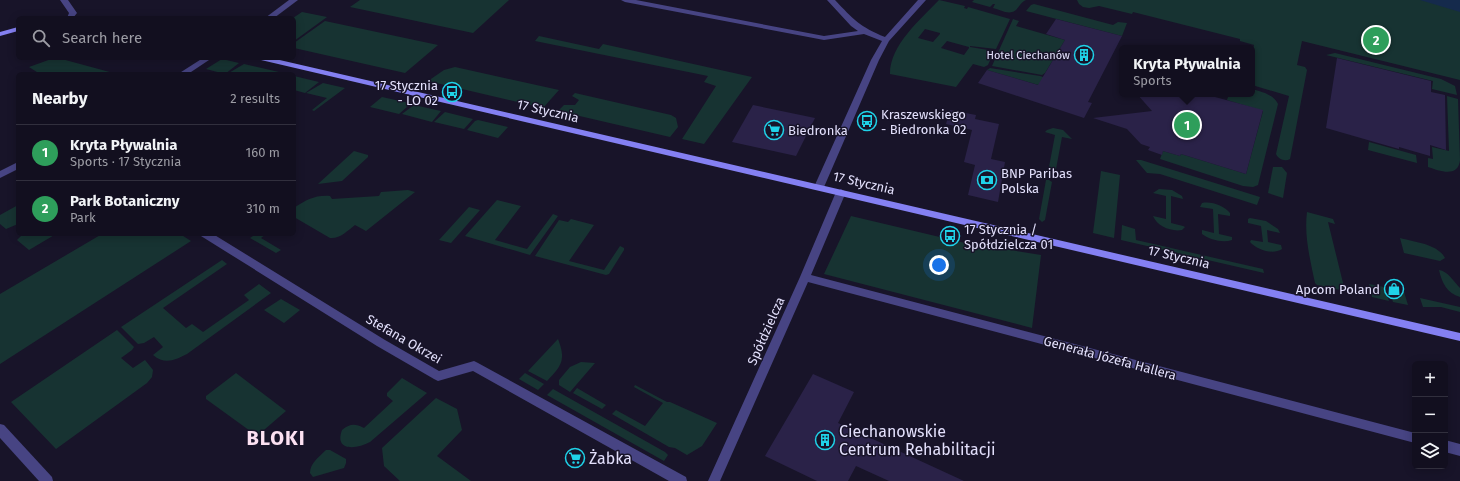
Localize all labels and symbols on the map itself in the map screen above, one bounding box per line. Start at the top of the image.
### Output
pin: 2 [1363,25,1389,55]
building icon: Hotel Ciechanów [1073,44,1095,66]
place label: Hotel Ciechanów [986,49,1070,62]
place label: 17 Stycznia - LO 02 [375,78,438,108]
bus stop icon: 17 Stycznia - LO 02 [441,81,463,103]
street label: 17 Stycznia [516,97,580,125]
place label: Kraszewskiego - Biedronka 02 [881,107,966,137]
bus stop icon: Kraszewskiego - Biedronka 02 [856,110,878,132]
pin: 1 [1174,110,1200,140]
supermarket icon: Biedronka [763,119,785,141]
place label: Biedronka [788,123,848,138]
place label: BNP Paribas Polska [1001,166,1072,196]
street label: 17 Stycznia [832,169,896,197]
bank icon: BNP Paribas Polska [976,169,998,191]
place label: 17 Stycznia / Spółdzielcza 01 [964,222,1053,252]
bus stop icon: 17 Stycznia / Spółdzielcza 01 [939,225,961,247]
street label: 17 Stycznia [1147,243,1211,271]
your location [929,255,949,275]
shop icon: Apcom Poland [1383,278,1405,300]
place label: Apcom Poland [1296,282,1380,297]
street label: Spółdzielcza [744,295,788,367]
street label: Stefana Okrzei [364,311,444,367]
street label: Generała Józefa Hallera [1042,333,1178,383]
place label: Ciechanowskie Centrum Rehabilitacji [839,422,995,459]
district label: BLOKI [246,426,306,450]
building icon: Ciechanowskie Centrum Rehabilitacji [814,429,836,451]
supermarket icon: Żabka [564,447,586,469]
place label: Żabka [589,448,632,468]

